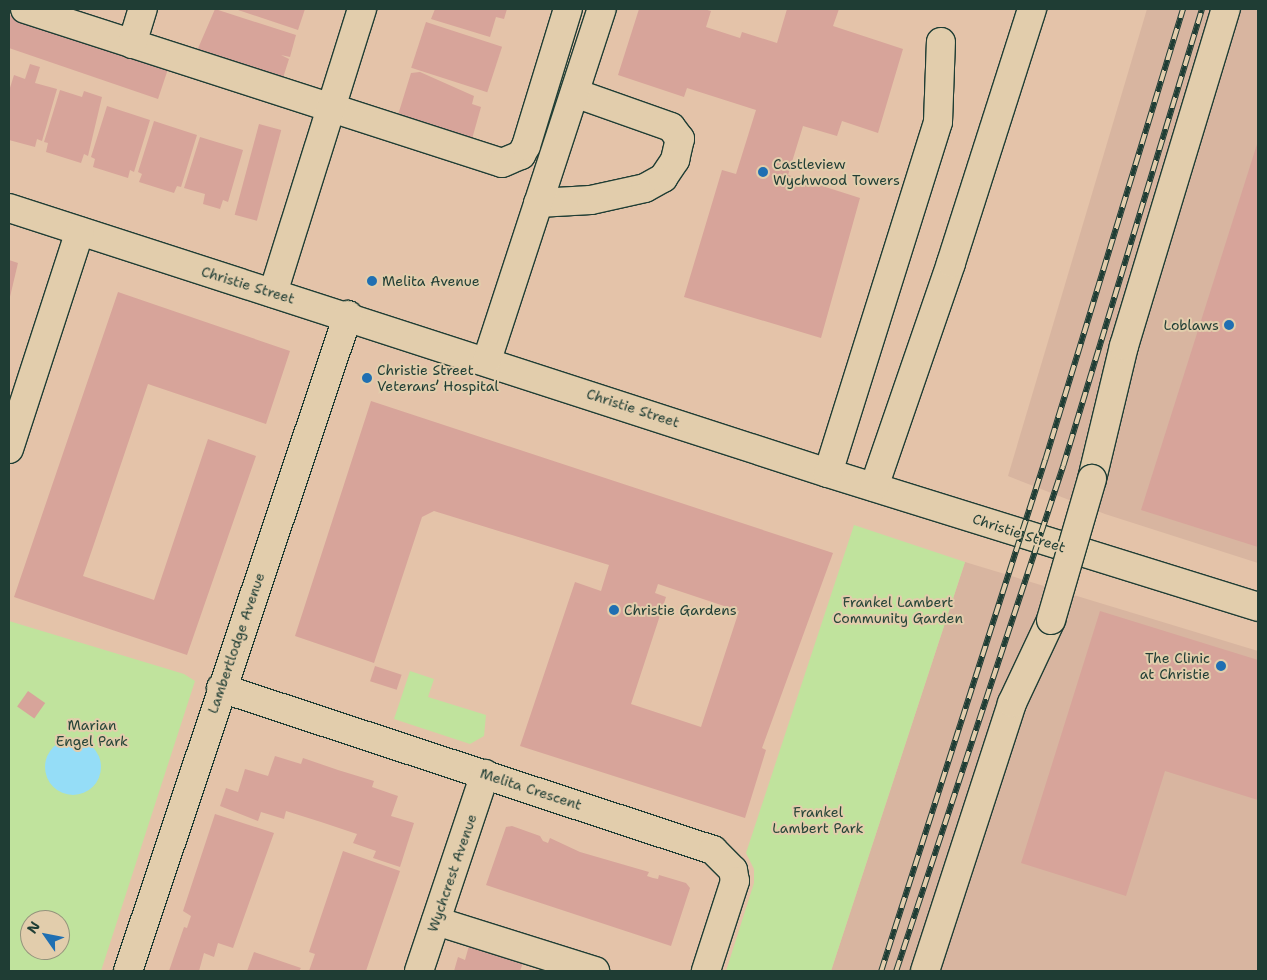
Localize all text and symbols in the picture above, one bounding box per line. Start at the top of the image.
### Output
place label: Castleview Wychwood Towers [773,156,900,188]
marker: Castleview Wychwood Towers [757,166,769,178]
street label: Christie Street [199,263,297,307]
place label: Melita Avenue [382,273,480,289]
marker: Melita Avenue [366,275,378,287]
place label: Loblaws [1164,317,1219,333]
marker: Loblaws [1223,319,1235,331]
place label: Christie Street Veterans’ Hospital [377,362,499,394]
marker: Christie Street Veterans’ Hospital [361,372,373,384]
street label: Christie Street [584,385,682,431]
street label: Christie Street [970,510,1068,556]
street label: Lambertlodge Avenue [204,570,268,716]
park label: Frankel Lambert Community Garden [833,594,963,626]
place label: Christie Gardens [624,602,737,618]
marker: Christie Gardens [608,604,620,616]
place label: The Clinic at Christie [1140,650,1210,682]
marker: The Clinic at Christie [1214,659,1228,673]
park label: Marian Engel Park [56,717,128,750]
street label: Melita Crescent [478,765,584,813]
park label: Frankel Lambert Park [772,804,864,836]
street label: Wychcrest Avenue [424,812,480,934]
north arrow [20,910,70,960]
text: N [23,918,44,937]

